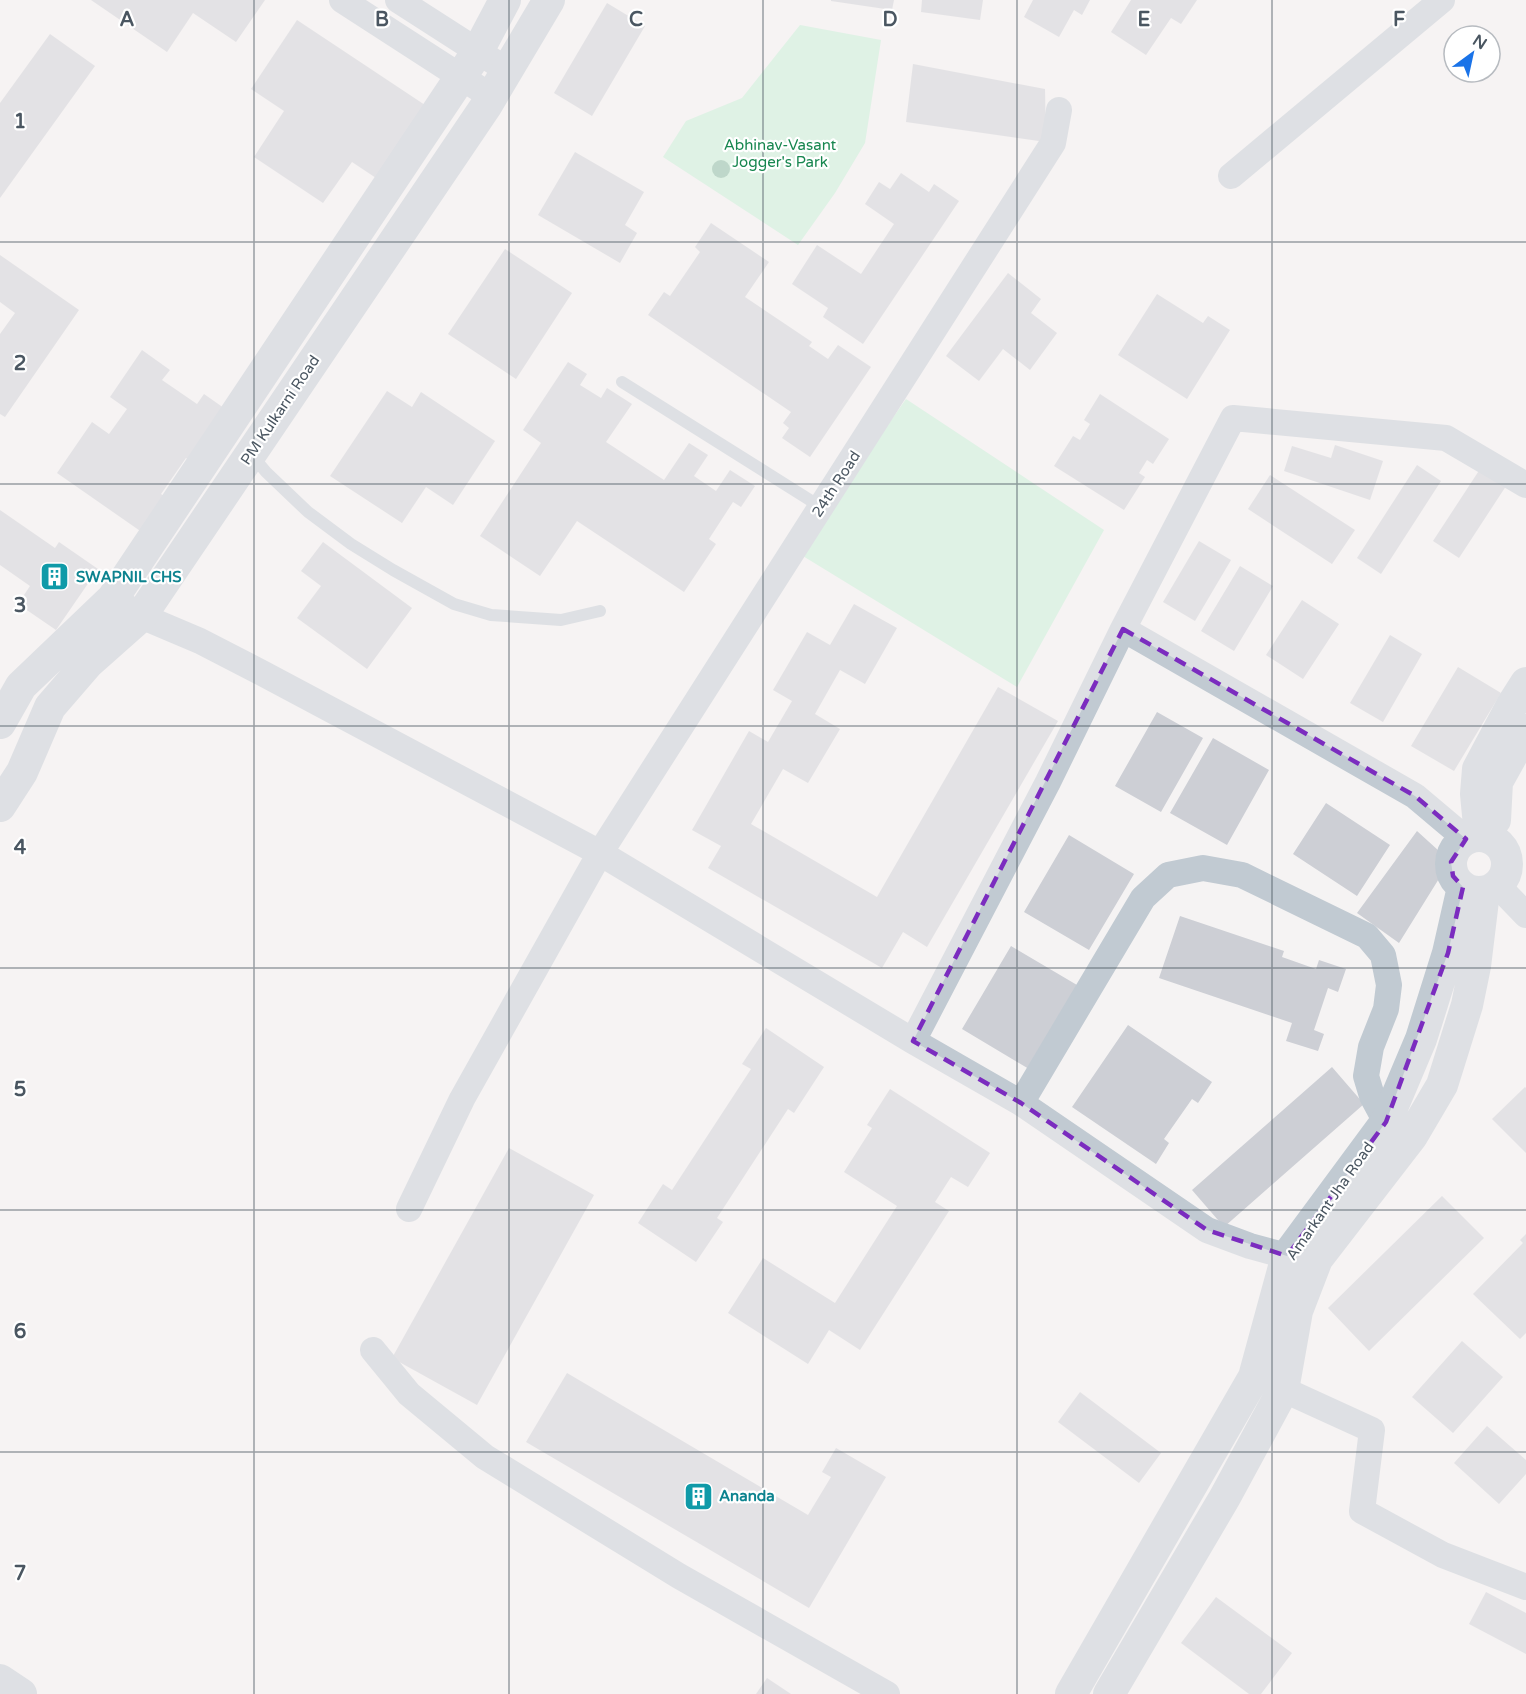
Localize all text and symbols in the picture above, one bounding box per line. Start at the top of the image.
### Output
text: A [120,8,135,32]
text: B [375,8,389,32]
text: C [629,8,643,32]
text: D [882,8,898,32]
text: E [1138,8,1151,32]
text: F [1393,8,1405,32]
north arrow [1442,24,1502,84]
text: N [1469,30,1490,54]
text: 1 [14,110,26,134]
park label: Abhinav-Vasant Jogger's Park [724,136,837,171]
text: 2 [14,352,26,376]
street label: PM Kulkarni Road [237,352,323,468]
street label: 24th Road [808,448,864,520]
building icon: SWAPNIL CHS [39,561,71,593]
place label: SWAPNIL CHS [76,568,182,586]
text: 3 [14,594,26,618]
text: 4 [14,836,27,860]
text: 5 [14,1078,26,1102]
street label: Amarkant Jha Road [1282,1138,1378,1264]
text: 6 [14,1320,26,1344]
building icon: Ananda [682,1480,714,1512]
place label: Ananda [719,1487,775,1505]
text: 7 [14,1562,26,1586]

